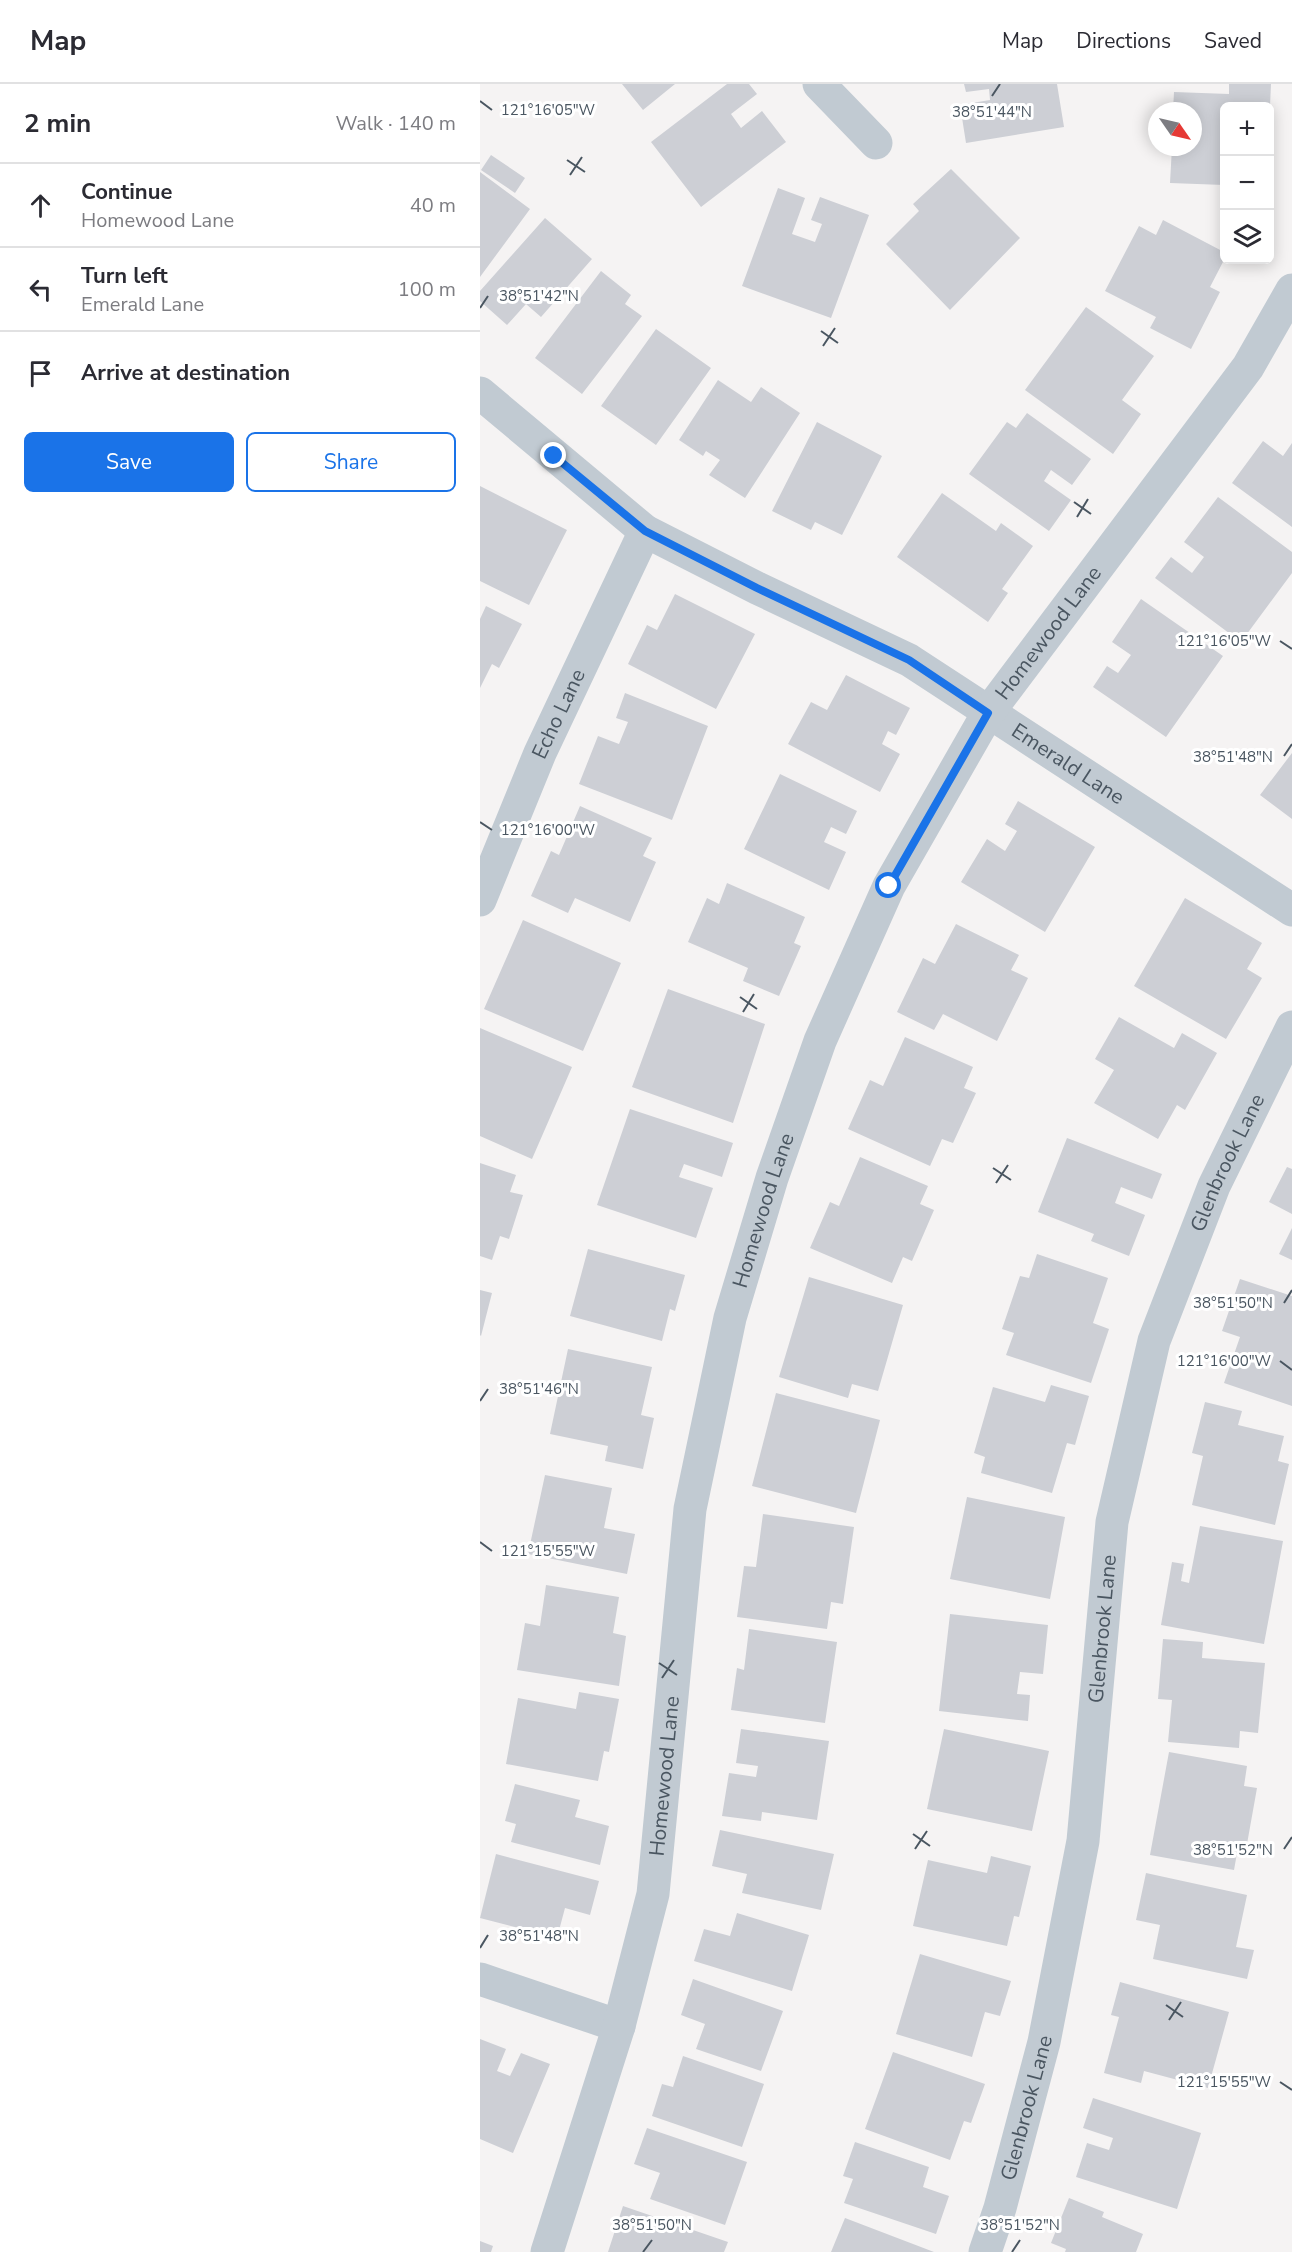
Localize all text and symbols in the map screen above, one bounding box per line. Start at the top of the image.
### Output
text: Map [30,22,86,60]
text: Map [1002,27,1043,55]
text: Directions [1076,27,1171,55]
text: Saved [1204,27,1262,55]
text: 121°16'05"W [501,100,596,120]
text: 38°51'44"N [952,102,1032,122]
north arrow [1148,102,1202,156]
map controls [1220,102,1274,264]
button: + [1220,102,1274,156]
text: 2 min [24,106,91,141]
text: Walk · 140 m [336,110,456,137]
button: − [1220,156,1274,210]
text: Continue [81,177,172,207]
icon: ahead [24,189,57,222]
text: 40 m [410,192,456,219]
text: Homewood Lane [81,207,234,234]
button: layers [1220,210,1274,264]
text: Turn left [81,261,168,291]
icon: left [24,273,57,306]
text: 100 m [398,276,456,303]
text: 38°51'42"N [499,286,579,306]
text: Emerald Lane [81,291,204,318]
icon: arrive [24,357,57,390]
text: Arrive at destination [81,358,290,388]
button: Save [24,432,234,492]
button: Share [246,432,456,492]
route end [540,442,566,468]
street label: Homewood Lane [989,560,1108,706]
text: 121°16'05"W [1177,631,1272,651]
street label: Echo Lane [525,664,592,764]
street label: Emerald Lane [1006,717,1130,811]
text: 38°51'48"N [1193,747,1273,767]
text: 121°16'00"W [501,820,596,840]
route start [875,872,901,898]
street label: Glenbrook Lane [1184,1089,1271,1236]
street label: Homewood Lane [726,1129,801,1291]
text: 38°51'50"N [1193,1293,1273,1313]
text: 121°16'00"W [1177,1351,1272,1371]
text: 38°51'46"N [499,1379,579,1399]
text: 121°15'55"W [501,1541,596,1561]
street label: Glenbrook Lane [1082,1553,1123,1704]
street label: Homewood Lane [643,1695,686,1857]
text: 38°51'52"N [1193,1840,1273,1860]
text: 38°51'48"N [499,1926,579,1946]
street label: Glenbrook Lane [994,2033,1059,2184]
text: 121°15'55"W [1177,2072,1272,2092]
text: 38°51'50"N [612,2215,692,2235]
text: 38°51'52"N [980,2215,1060,2235]

